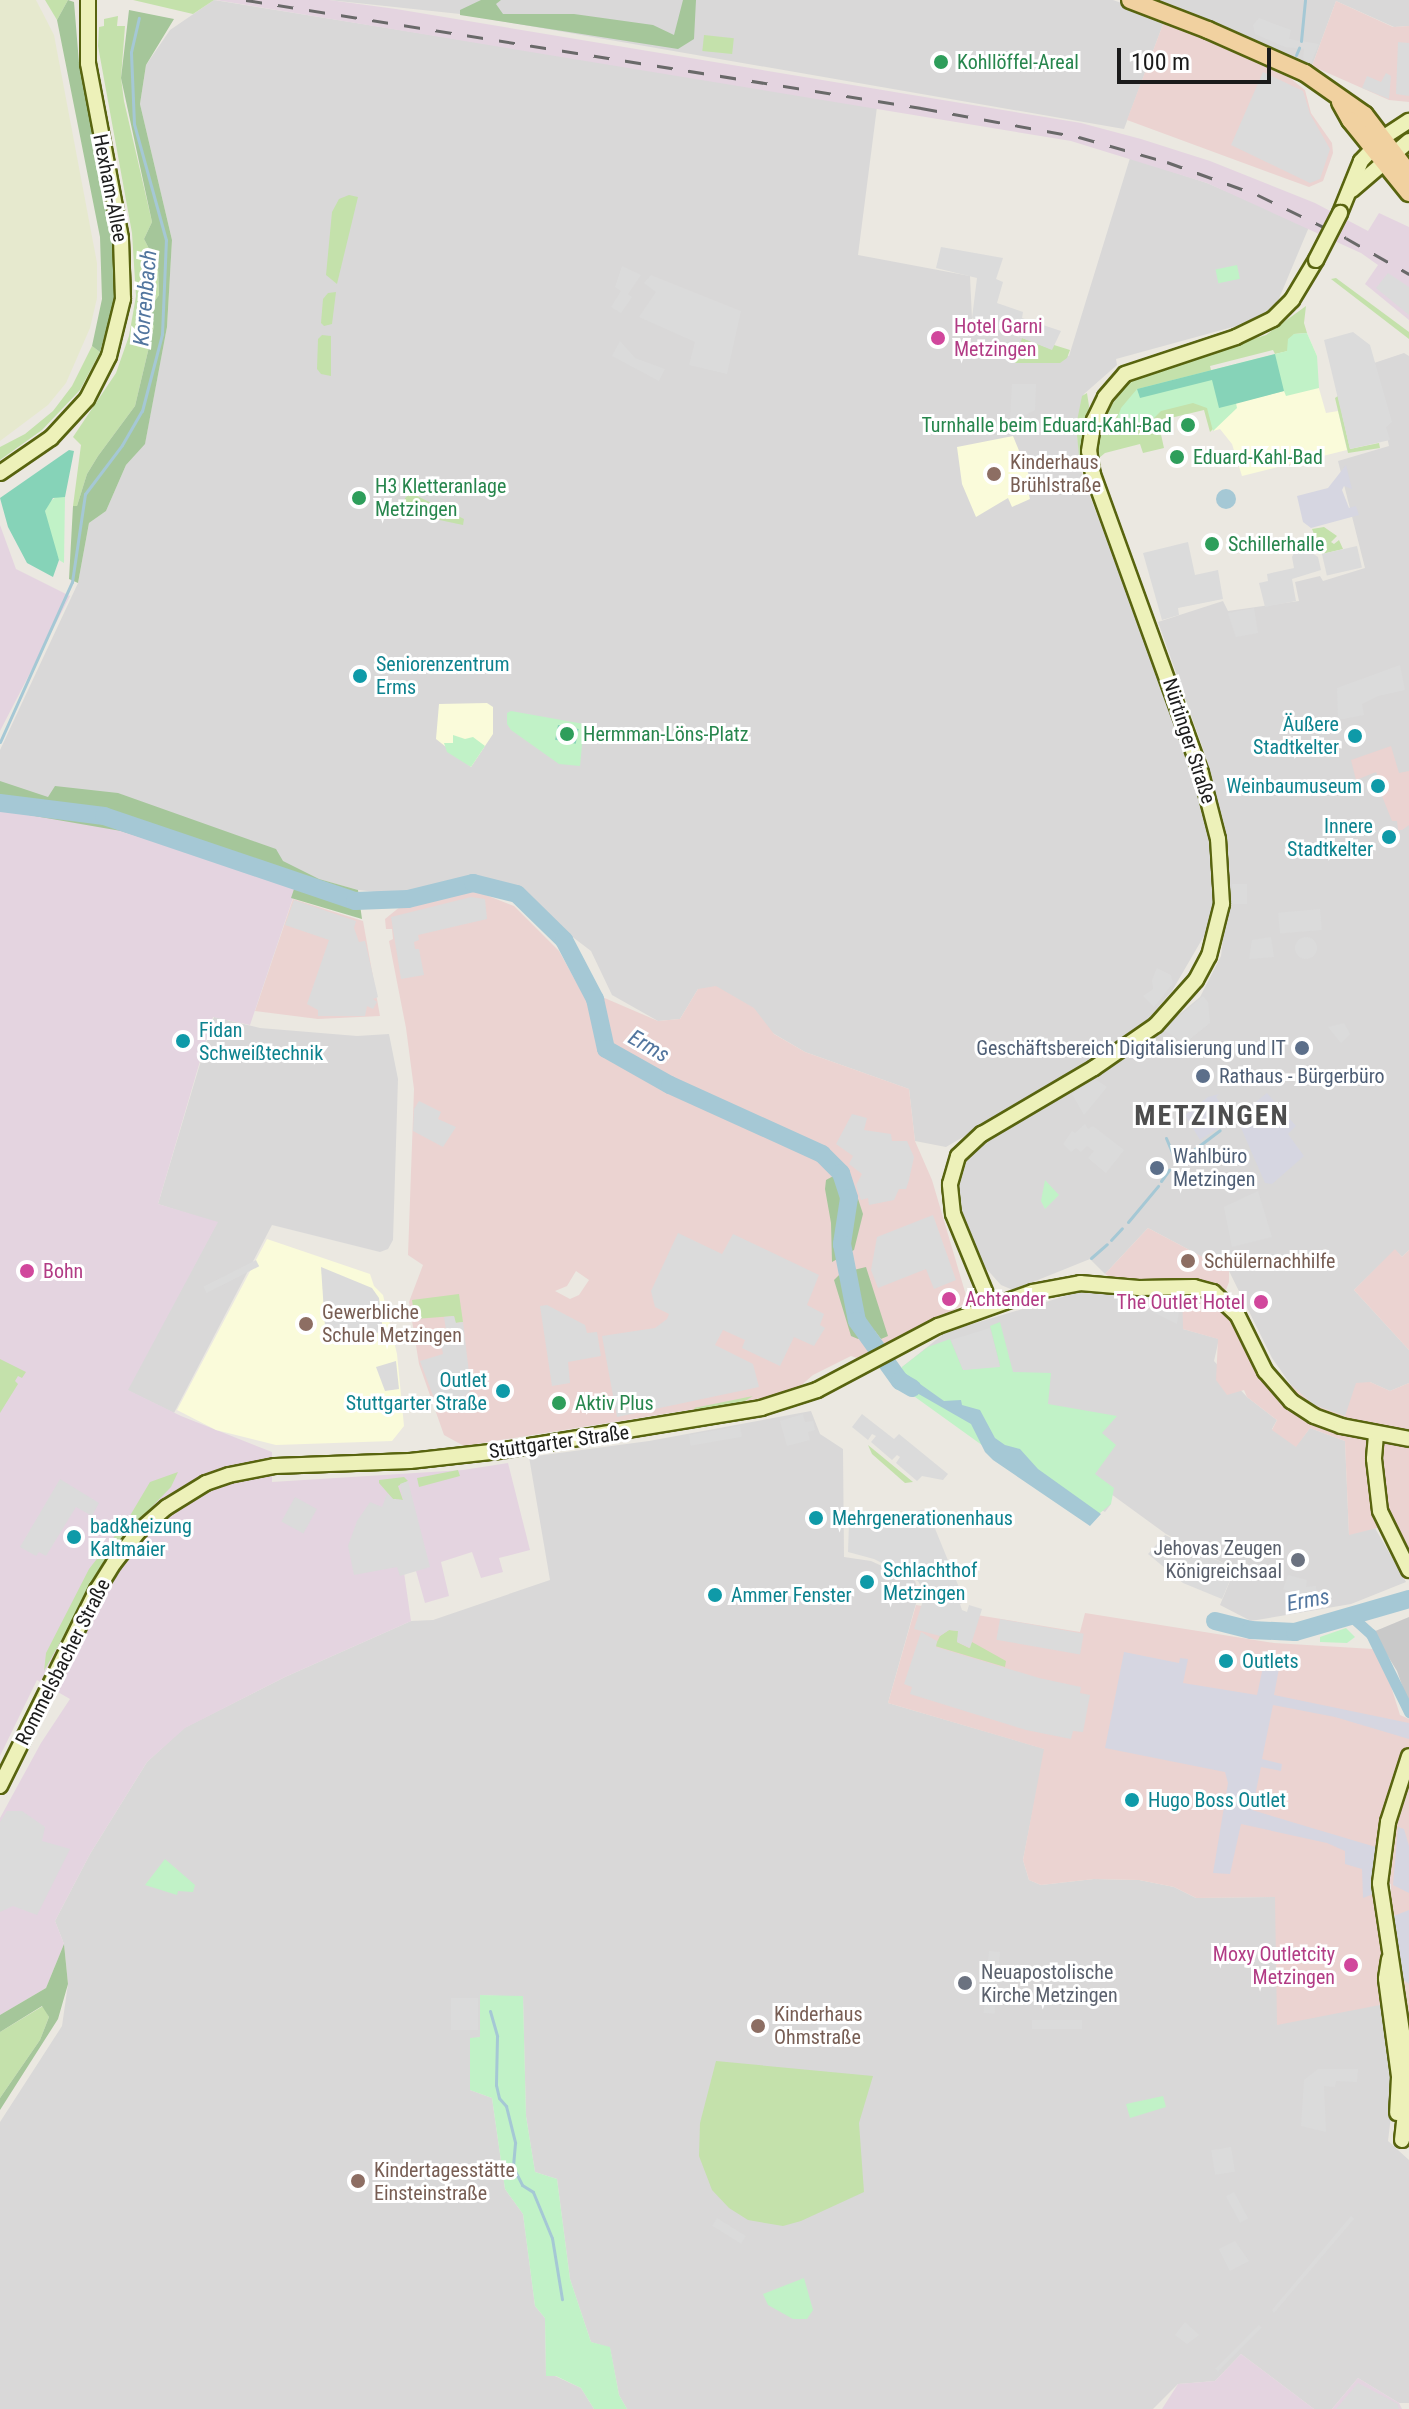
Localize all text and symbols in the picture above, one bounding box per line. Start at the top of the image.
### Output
scale bar [1121,32,1275,82]
text: 100 m [1131,48,1190,76]
place label: Kohllöffel-Areal [957,50,1079,74]
marker: Kohllöffel-Areal [932,53,950,71]
street label: Hexham-Allee [88,132,132,244]
water label: Korrenbach [128,249,162,347]
place label: Hotel Garni Metzingen [954,314,1043,361]
marker: Hotel Garni Metzingen [929,329,947,347]
place label: Turnhalle beim Eduard-Kahl-Bad [921,413,1172,437]
marker: Turnhalle beim Eduard-Kahl-Bad [1179,416,1197,434]
place label: Eduard-Kahl-Bad [1193,445,1323,469]
marker: Eduard-Kahl-Bad [1168,448,1186,466]
place label: Kinderhaus Brühlstraße [1010,450,1101,497]
marker: Kinderhaus Brühlstraße [985,465,1003,483]
place label: H3 Kletteranlage Metzingen [375,474,506,521]
marker: H3 Kletteranlage Metzingen [350,489,368,507]
place label: Schillerhalle [1228,532,1324,556]
marker: Schillerhalle [1203,535,1221,553]
place label: Seniorenzentrum Erms [376,652,509,699]
marker: Seniorenzentrum Erms [351,667,369,685]
street label: Nürtinger Straße [1157,675,1221,807]
place label: Äußere Stadtkelter [1253,712,1339,759]
place label: Hermman-Löns-Platz [583,722,748,746]
marker: Hermman-Löns-Platz [558,725,576,743]
marker: Äußere Stadtkelter [1346,727,1364,745]
place label: Weinbaumuseum [1226,774,1362,798]
marker: Weinbaumuseum [1369,777,1387,795]
place label: Innere Stadtkelter [1287,814,1373,861]
marker: Innere Stadtkelter [1380,828,1398,846]
place label: Fidan Schweißtechnik [199,1018,323,1065]
water label: Erms [624,1024,674,1068]
marker: Fidan Schweißtechnik [174,1032,192,1050]
place label: Geschäftsbereich Digitalisierung und IT [976,1036,1286,1060]
marker: Geschäftsbereich Digitalisierung und IT [1293,1039,1311,1057]
place label: Rathaus - Bürgerbüro [1219,1064,1385,1088]
marker: Rathaus - Bürgerbüro [1194,1067,1212,1085]
district label: METZINGEN [1134,1099,1290,1133]
place label: Wahlbüro Metzingen [1173,1144,1255,1191]
marker: Wahlbüro Metzingen [1148,1159,1166,1177]
place label: Schülernachhilfe [1204,1249,1335,1273]
marker: Schülernachhilfe [1179,1252,1197,1270]
place label: Bohn [43,1259,83,1283]
marker: Bohn [18,1262,36,1280]
place label: Achtender [965,1287,1046,1311]
marker: Achtender [940,1290,958,1308]
place label: The Outlet Hotel [1117,1290,1245,1314]
marker: The Outlet Hotel [1252,1293,1270,1311]
place label: Gewerbliche Schule Metzingen [322,1300,462,1347]
marker: Gewerbliche Schule Metzingen [297,1315,315,1333]
place label: Outlet Stuttgarter Straße [346,1368,487,1415]
marker: Outlet Stuttgarter Straße [494,1382,512,1400]
place label: Aktiv Plus [575,1391,654,1415]
marker: Aktiv Plus [550,1394,568,1412]
street label: Stuttgarter Straße [487,1420,631,1464]
place label: Mehrgenerationenhaus [832,1506,1013,1530]
marker: Mehrgenerationenhaus [807,1509,825,1527]
place label: bad&heizung Kaltmaier [90,1514,192,1561]
marker: bad&heizung Kaltmaier [65,1528,83,1546]
place label: Jehovas Zeugen Königreichsaal [1153,1536,1282,1583]
marker: Jehovas Zeugen Königreichsaal [1289,1551,1307,1569]
place label: Schlachthof Metzingen [883,1558,977,1605]
marker: Schlachthof Metzingen [858,1573,876,1591]
street label: Rommelsbacher Straße [11,1575,115,1749]
place label: Ammer Fenster [731,1583,852,1607]
water label: Erms [1284,1583,1332,1617]
marker: Ammer Fenster [706,1586,724,1604]
place label: Outlets [1242,1649,1299,1673]
marker: Outlets [1217,1652,1235,1670]
place label: Hugo Boss Outlet [1148,1788,1286,1812]
marker: Hugo Boss Outlet [1123,1791,1141,1809]
place label: Moxy Outletcity Metzingen [1213,1942,1335,1989]
marker: Moxy Outletcity Metzingen [1342,1956,1360,1974]
place label: Neuapostolische Kirche Metzingen [981,1960,1118,2007]
marker: Neuapostolische Kirche Metzingen [956,1974,974,1992]
place label: Kinderhaus Ohmstraße [774,2002,863,2049]
marker: Kinderhaus Ohmstraße [749,2017,767,2035]
place label: Kindertagesstätte Einsteinstraße [374,2158,515,2205]
marker: Kindertagesstätte Einsteinstraße [349,2172,367,2190]

